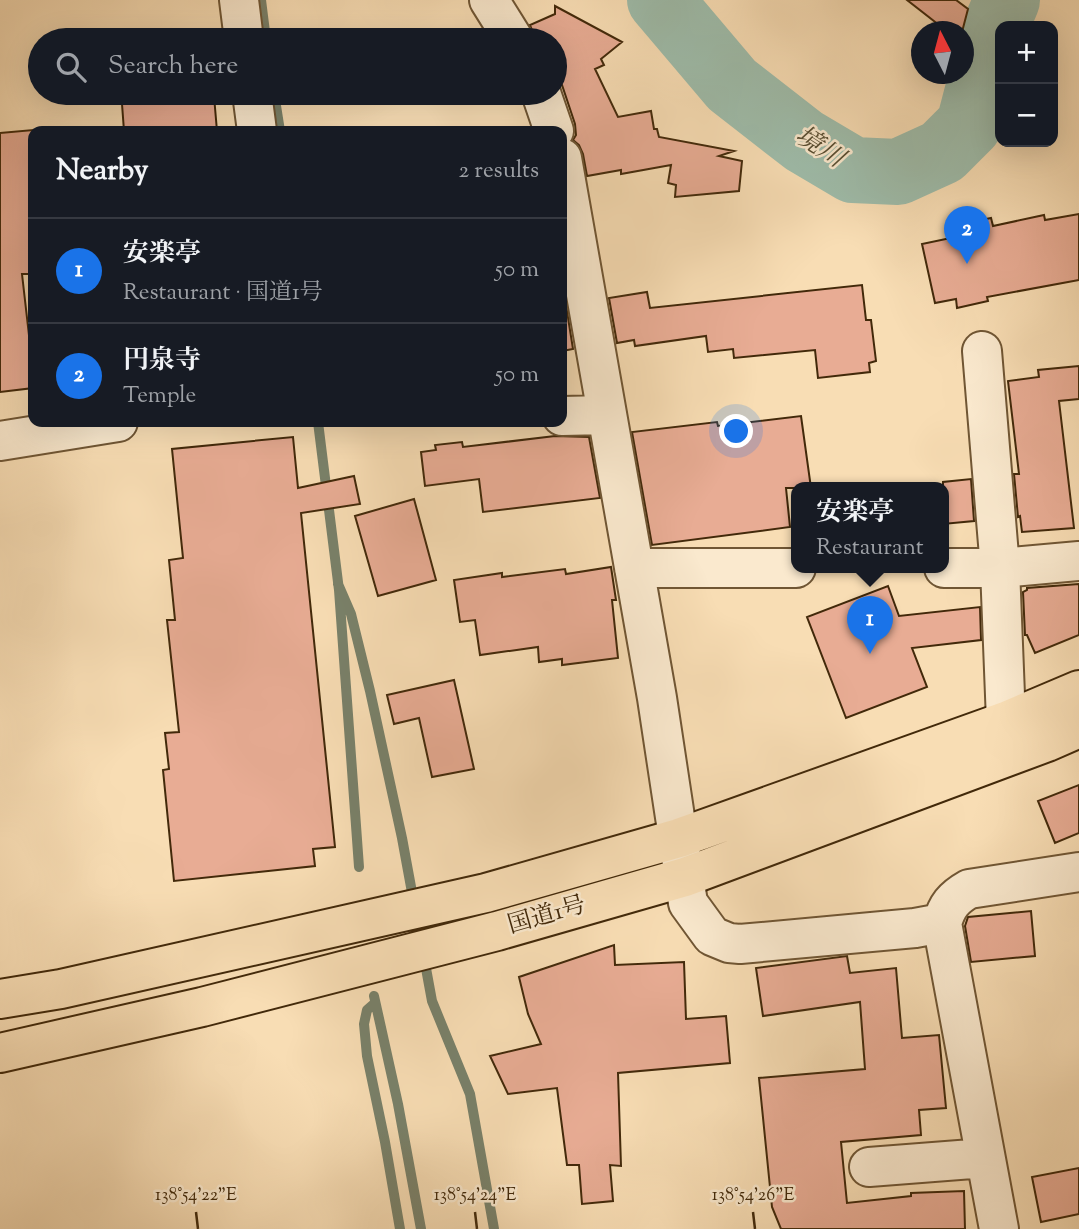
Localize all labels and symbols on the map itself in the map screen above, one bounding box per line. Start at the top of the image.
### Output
north arrow [911,21,974,84]
water label: 境川 [787,118,853,179]
pin: 2 [944,206,990,264]
your location [719,414,753,448]
pin: 1 [847,596,893,654]
street label: 国道1号 [504,889,590,943]
text: 138°54'22"E [155,1183,237,1209]
text: 138°54'24"E [434,1183,516,1209]
text: 138°54'26"E [712,1183,794,1209]

